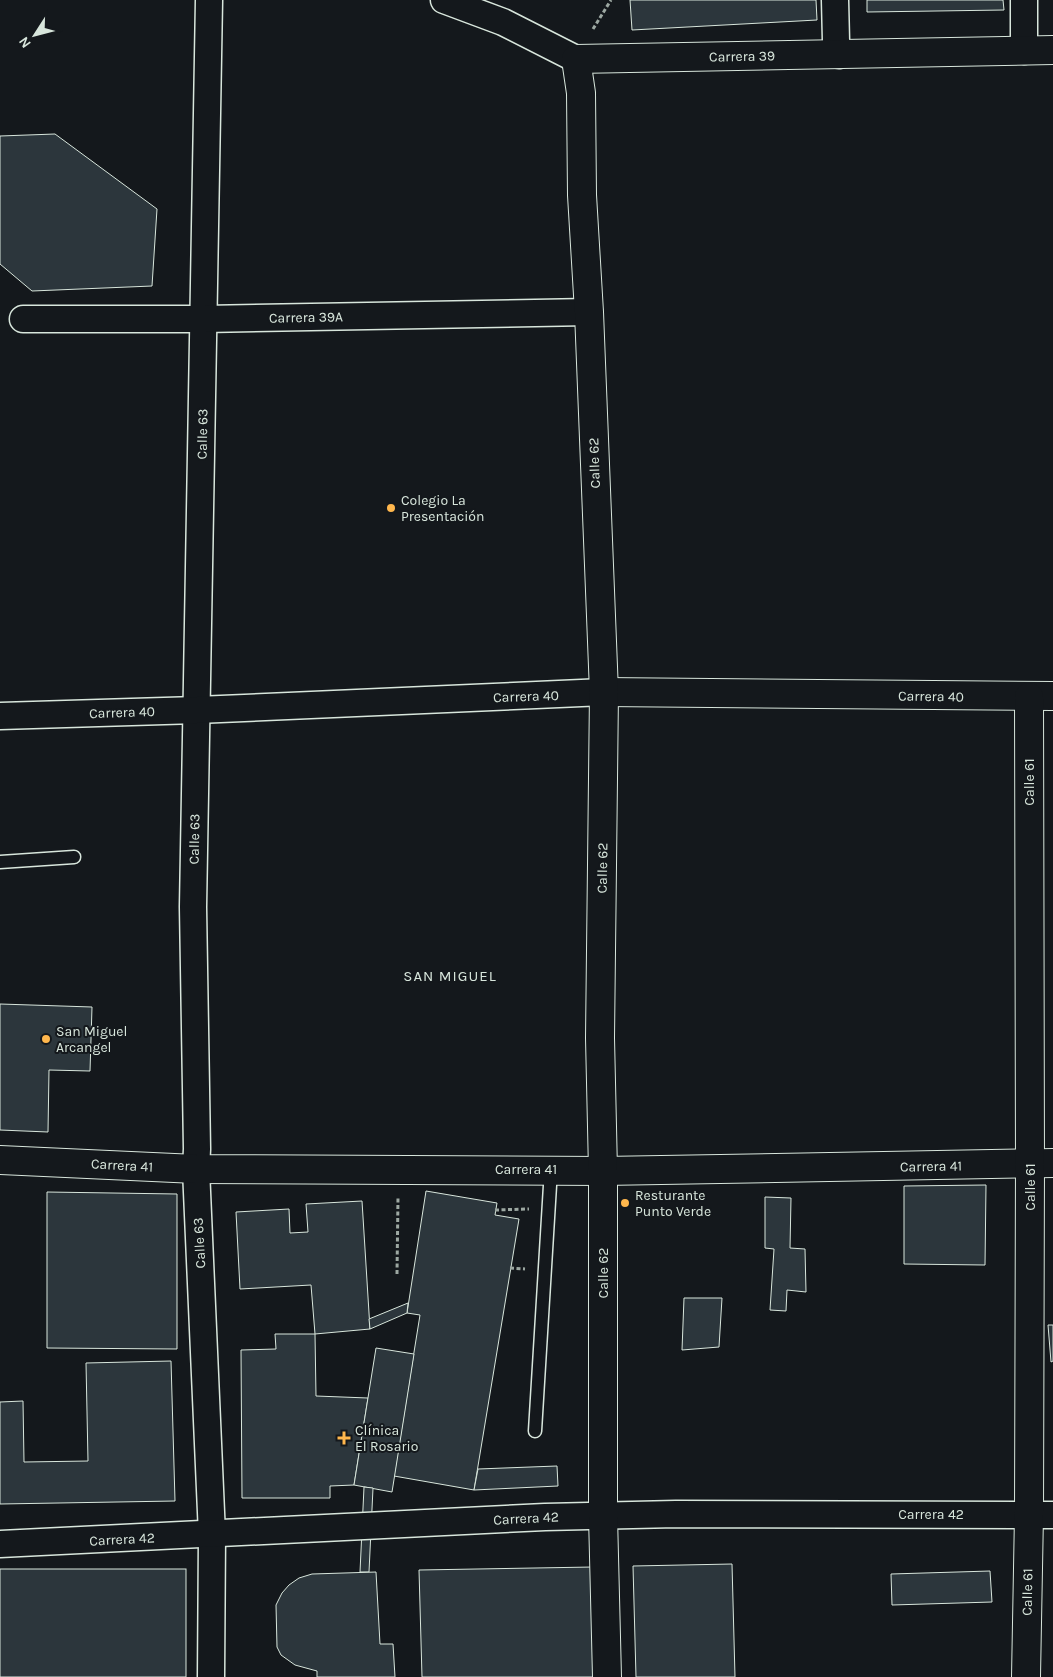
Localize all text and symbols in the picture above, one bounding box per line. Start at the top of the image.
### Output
north arrow [10,10,60,60]
text: N [15,33,35,51]
street label: Carrera 39 [709,47,775,66]
street label: Carrera 39A [269,308,343,327]
street label: Calle 63 [194,408,211,460]
street label: Calle 62 [585,437,604,489]
place label: Colegio La Presentación [401,492,484,525]
marker: Colegio La Presentación [385,502,397,514]
street label: Carrera 40 [493,687,559,706]
street label: Carrera 40 [898,687,964,706]
street label: Carrera 40 [89,703,155,722]
street label: Calle 61 [1021,758,1038,806]
street label: Calle 63 [186,813,203,865]
street label: Calle 62 [594,842,611,894]
district label: SAN MIGUEL [403,967,497,985]
place label: San Miguel Arcangel [56,1023,127,1056]
marker: San Miguel Arcangel [40,1033,52,1045]
street label: Carrera 41 [91,1155,153,1176]
street label: Carrera 41 [900,1157,962,1176]
street label: Carrera 41 [495,1161,557,1178]
street label: Calle 61 [1022,1163,1039,1211]
place label: Resturante Punto Verde [635,1187,711,1220]
marker: Resturante Punto Verde [619,1197,631,1209]
street label: Calle 63 [190,1217,209,1269]
street label: Calle 62 [595,1248,612,1298]
place label: Clínica El Rosario [355,1422,418,1455]
marker: Clínica El Rosario [337,1431,351,1445]
street label: Carrera 42 [898,1506,964,1523]
street label: Carrera 42 [493,1508,559,1529]
street label: Carrera 42 [89,1529,155,1550]
street label: Calle 61 [1019,1568,1036,1616]

